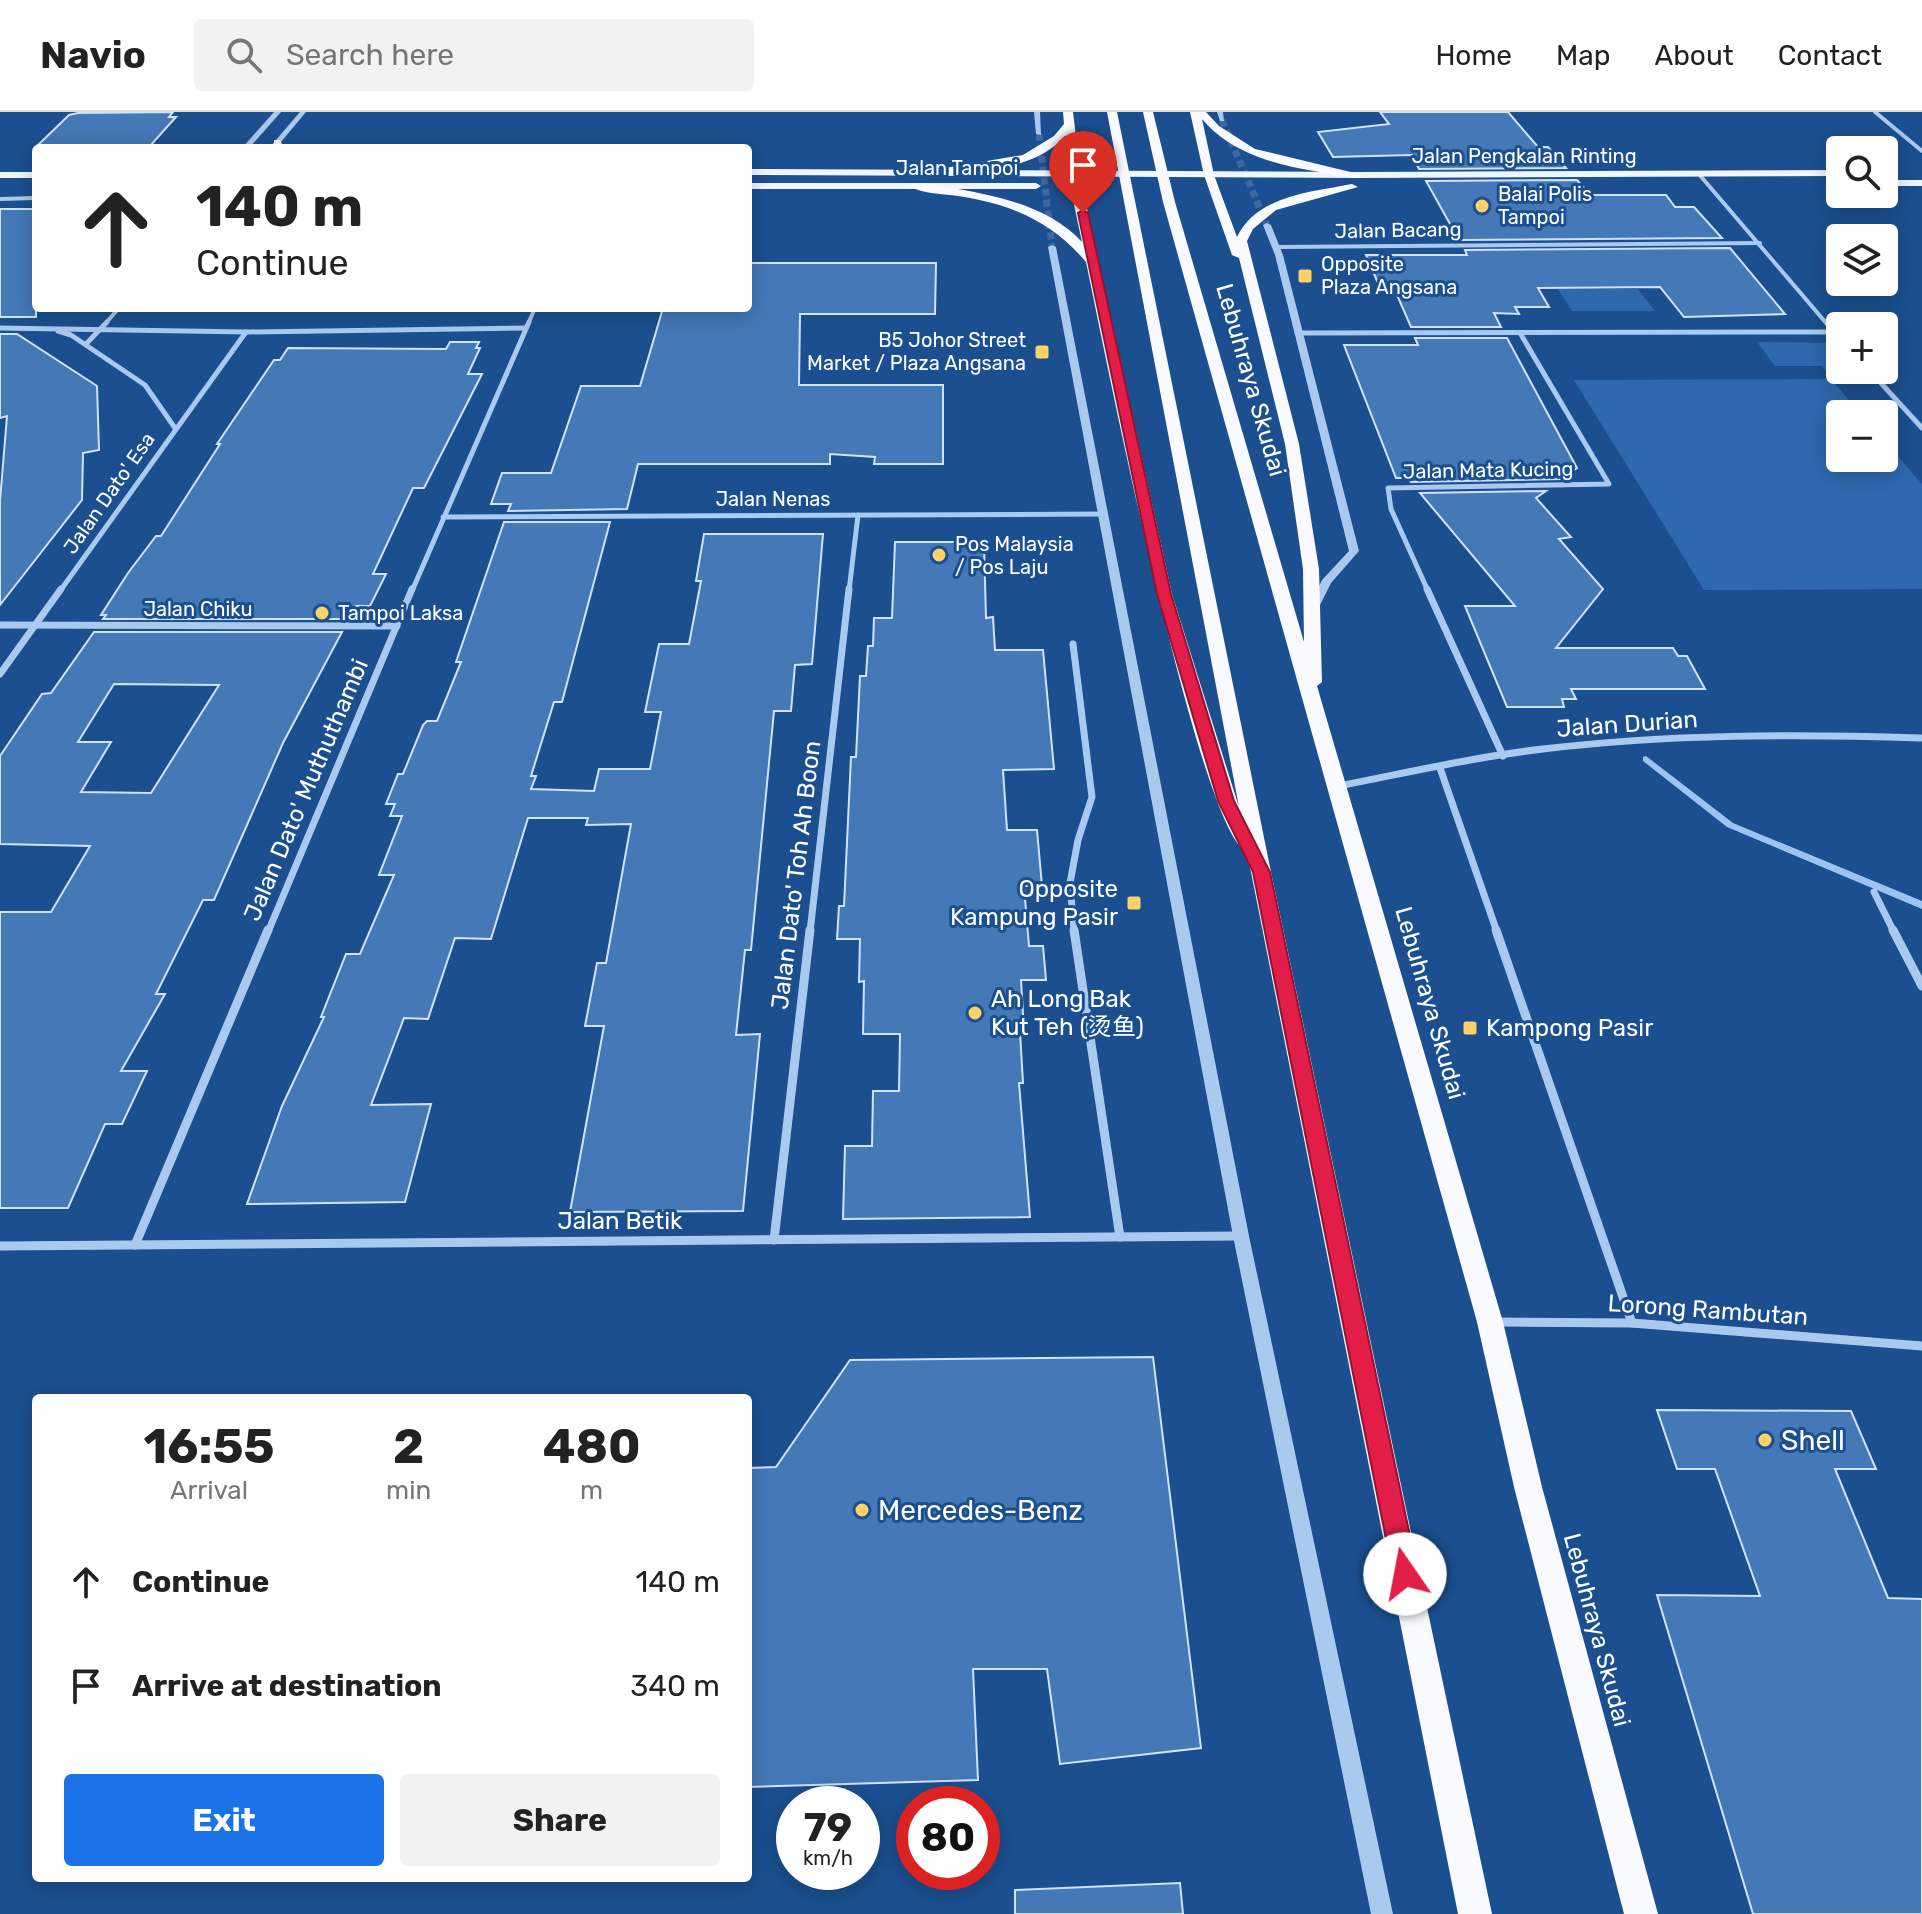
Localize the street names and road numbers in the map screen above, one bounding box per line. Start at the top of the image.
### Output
street label: Jalan Pengkalan Rinting [1411,144,1637,168]
street label: Jalan Tampoi [896,156,1018,180]
street label: Jalan Bacang [1334,217,1462,243]
street label: Lebuhraya Skudai [1210,281,1292,479]
street label: Jalan Dato' Esa [58,428,160,558]
street label: Jalan Mata Kucing [1402,457,1574,483]
street label: Jalan Nenas [715,487,831,511]
street label: Jalan Chiku [143,597,253,621]
street label: Jalan Dato' Muthuthambi [238,655,374,925]
street label: Jalan Durian [1555,705,1699,743]
street label: Jalan Dato' Toh Ah Boon [766,739,826,1011]
street label: Lebuhraya Skudai [1389,904,1471,1102]
street label: Jalan Betik [558,1207,683,1235]
street label: Lorong Rambutan [1607,1289,1809,1331]
street label: Lebuhraya Skudai [1558,1530,1636,1730]

